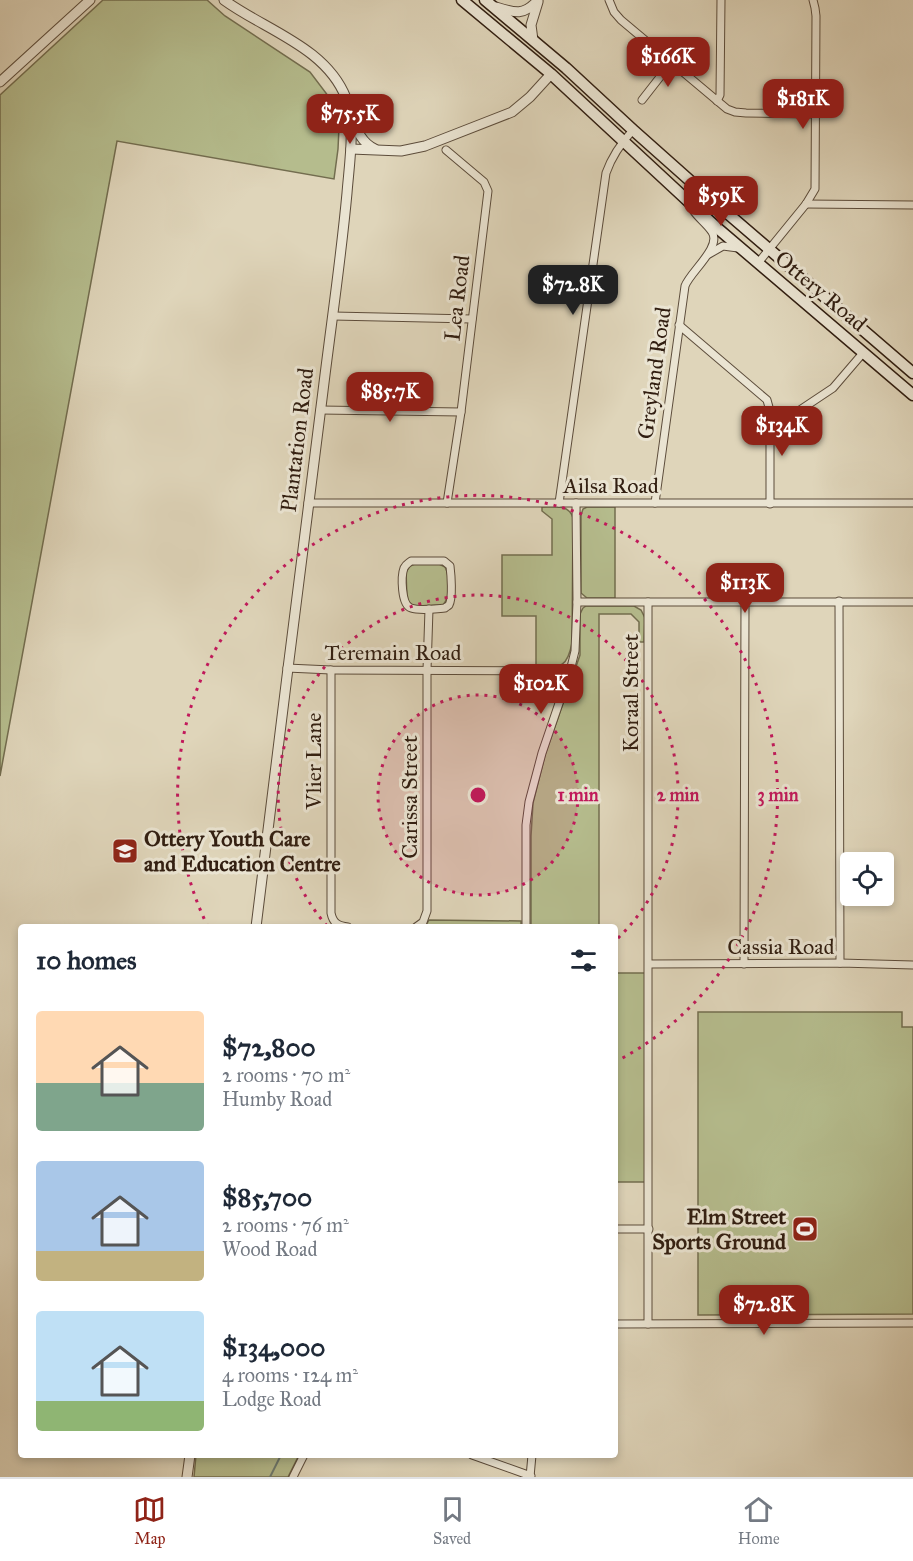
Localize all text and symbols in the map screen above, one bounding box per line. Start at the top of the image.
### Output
pin: $166K [626,37,710,88]
text: $166K [641,44,695,68]
pin: $181K [761,79,845,130]
text: $181K [777,86,829,110]
pin: $75.5K [301,94,399,145]
text: $75.5K [321,101,379,125]
pin: $59K [685,176,757,227]
text: $59K [698,183,744,207]
street label: Ottery Road [770,245,872,337]
street label: Lea Road [438,254,476,342]
pin: $72.8K [524,265,622,316]
text: $72.8K [542,272,604,296]
street label: Greyland Road [631,305,677,441]
street label: Plantation Road [275,366,319,514]
pin: $85.7K [341,372,439,423]
text: $85.7K [360,379,420,403]
pin: $134K [740,406,824,457]
text: $134K [755,413,809,437]
street label: Ailsa Road [562,472,659,499]
pin: $113K [703,563,787,614]
text: $113K [720,570,770,594]
street label: Koraal Street [617,633,644,752]
street label: Teremain Road [324,639,462,666]
pin: $102K [499,664,583,715]
text: $102K [513,671,569,695]
street label: Vlier Lane [300,713,327,810]
street label: Carissa Street [396,735,423,859]
text: 1 min [558,784,599,806]
text: 2 min [657,784,700,806]
text: 3 min [758,784,799,807]
centre of rings [468,785,488,805]
place label: Ottery Youth Care and Education Centre [144,825,341,877]
school or university icon: Ottery Youth Care and Education Centre [110,836,140,866]
map controls [840,852,894,906]
button: locate [840,852,894,906]
street label: Cassia Road [727,933,835,960]
text: 10 homes [36,944,137,976]
icon: filters [567,944,600,977]
text: $72,800 [222,1031,316,1063]
icon: home [84,1035,156,1107]
text: 2 rooms · 70 m² [222,1063,350,1087]
text: Humby Road [222,1087,332,1111]
text: $85,700 [222,1181,312,1213]
icon: home [84,1185,156,1257]
place label: Elm Street Sports Ground [652,1203,787,1255]
text: 2 rooms · 76 m² [222,1213,349,1237]
sports icon: Elm Street Sports Ground [790,1214,820,1244]
text: Wood Road [222,1237,318,1261]
pin: $72.8K [715,1285,813,1336]
text: $72.8K [733,1292,795,1316]
text: $134,000 [222,1331,325,1363]
icon: home [84,1335,156,1407]
text: 4 rooms · 124 m² [222,1363,358,1387]
text: Lodge Road [222,1387,322,1411]
tab: Map [133,1493,166,1548]
tab: Saved [433,1493,471,1548]
tab: Home [738,1493,780,1548]

